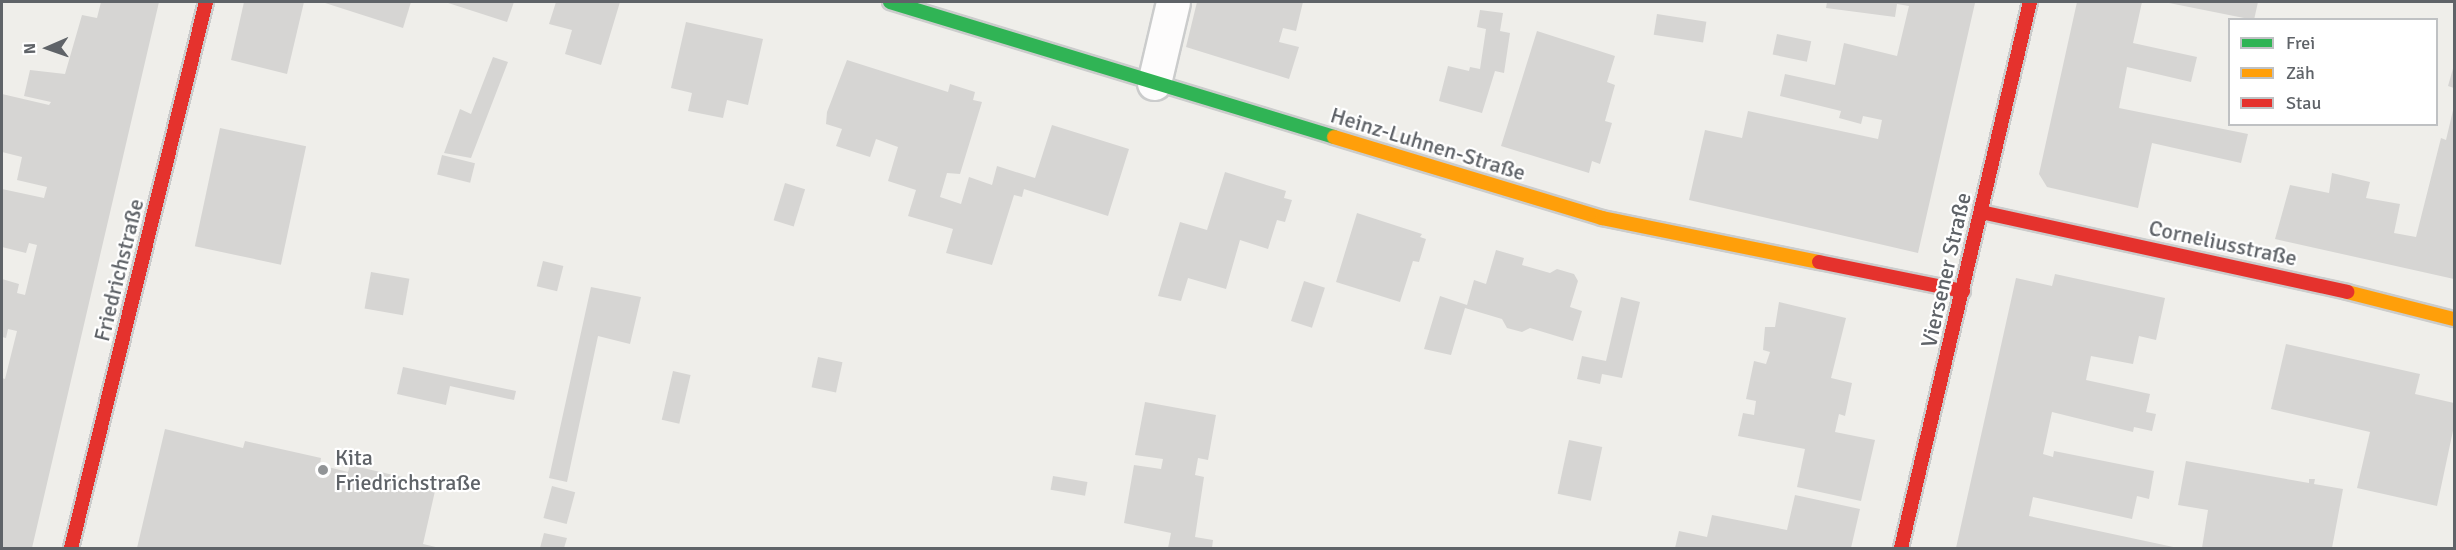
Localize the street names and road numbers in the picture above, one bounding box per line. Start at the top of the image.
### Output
street label: Heinz-Luhnen-Straße [1327,102,1529,186]
street label: Viersener Straße [1915,190,1977,350]
street label: Friedrichstraße [89,196,149,344]
street label: Corneliusstraße [2146,214,2300,272]

